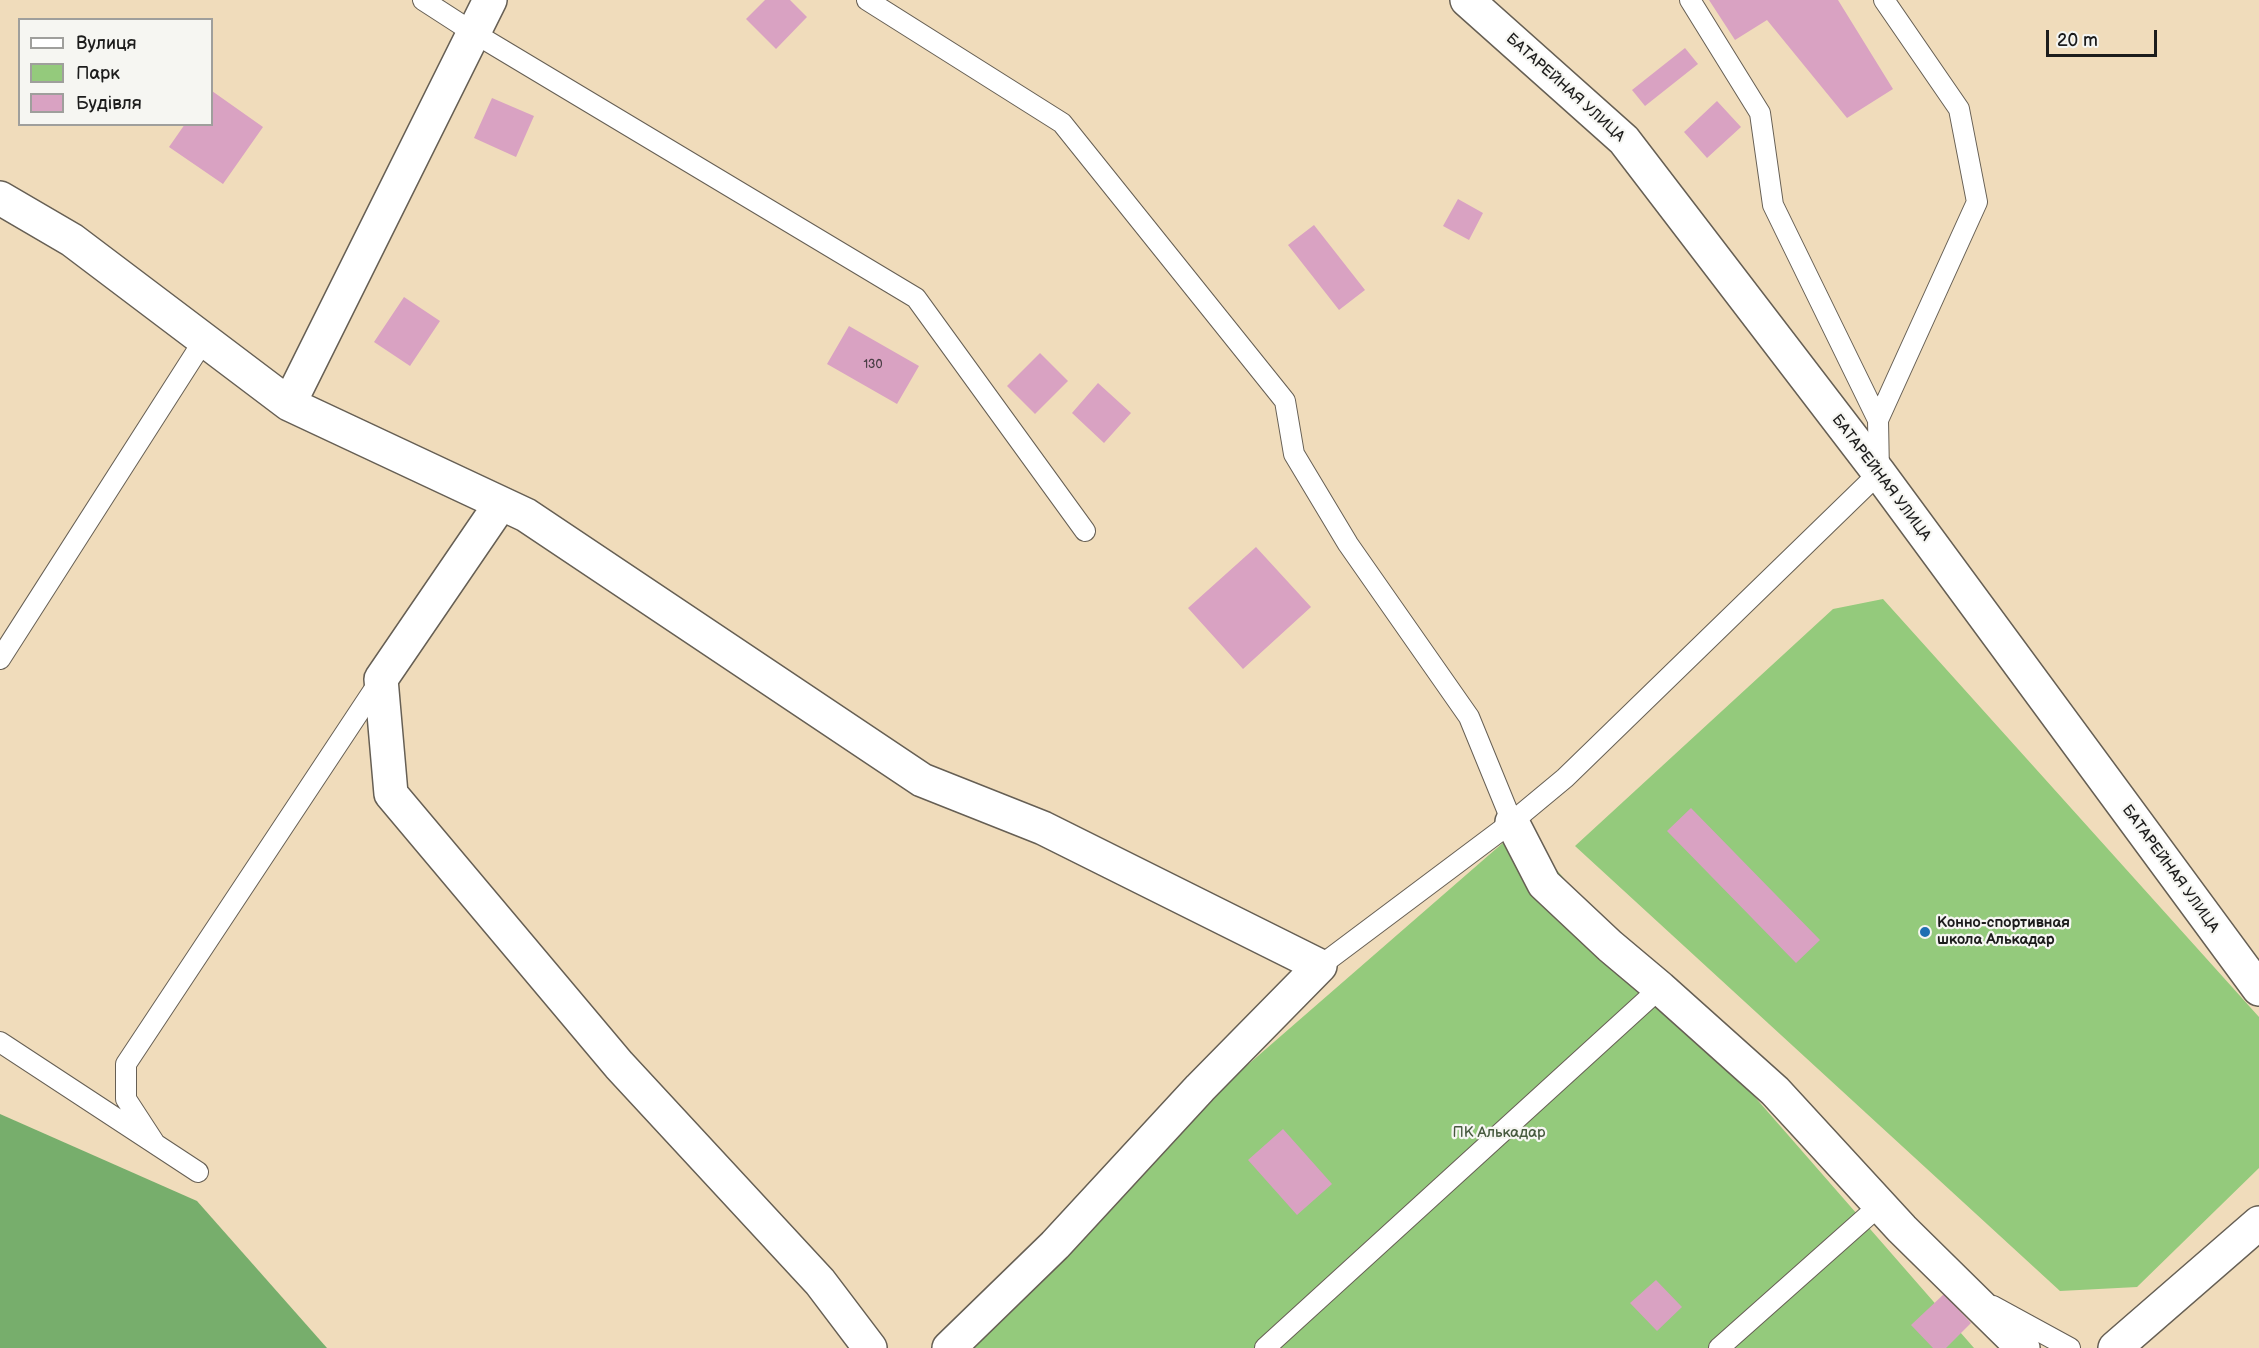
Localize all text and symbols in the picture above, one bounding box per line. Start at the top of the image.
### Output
legend [18,18,213,126]
scale bar [2049,18,2160,56]
street label: БАТАРЕЙНАЯ УЛИЦА [1502,30,1628,146]
text: 20 m [2057,30,2098,51]
text: Вулиця [76,33,137,54]
text: Парк [76,63,120,84]
text: Будівля [76,93,142,114]
house number: 130 [863,358,883,372]
street label: БАТАРЕЙНАЯ УЛИЦА [1828,411,1934,545]
street label: БАТАРЕЙНАЯ УЛИЦА [2118,802,2222,936]
place label: Конно-спортивная школа Алькадар [1937,914,2070,949]
marker: Конно-спортивная школа Алькадар [1918,925,1932,939]
park label: ПК Алькадар [1452,1124,1546,1142]

